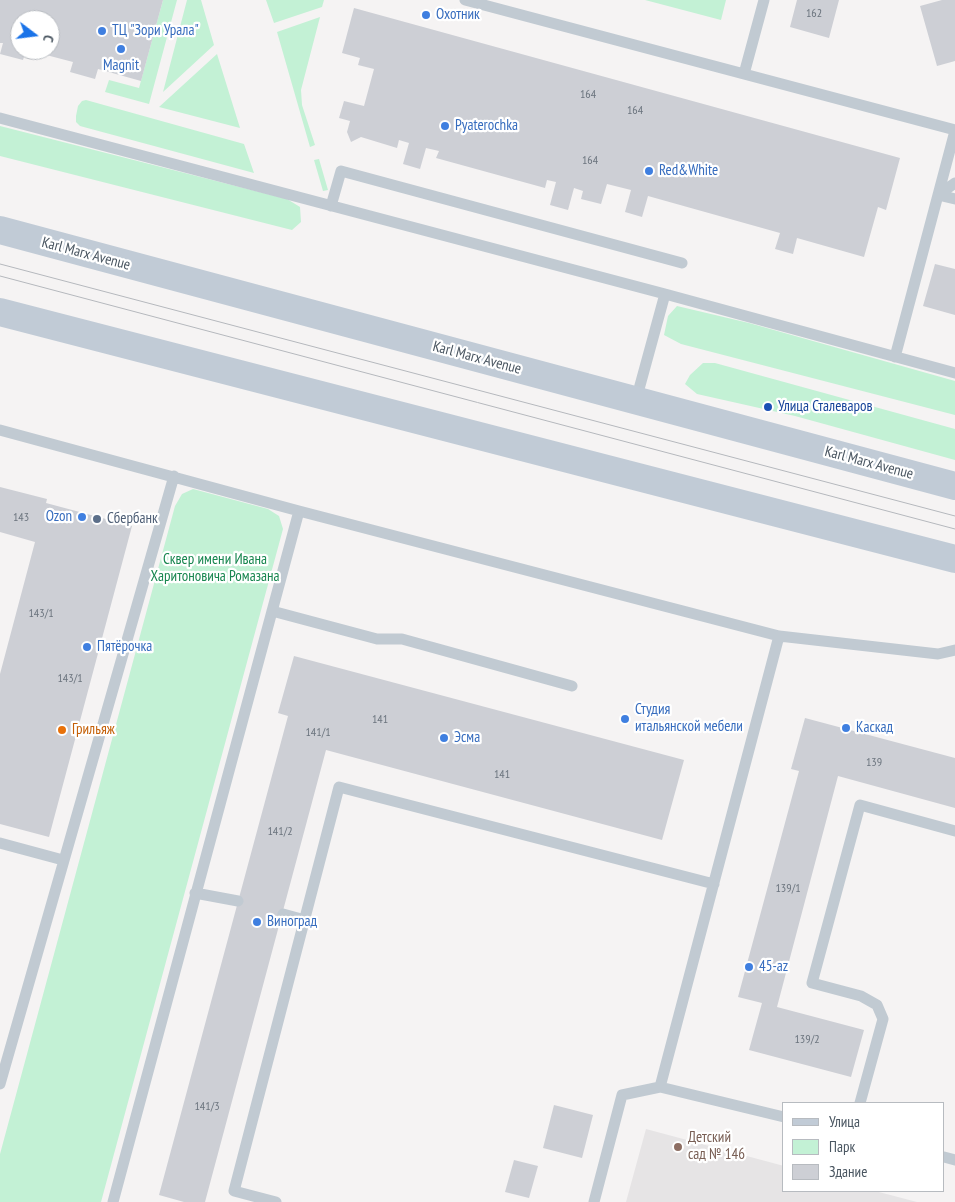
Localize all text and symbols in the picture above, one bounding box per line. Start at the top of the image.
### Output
place label: Охотник [436,6,480,24]
house number: 162 [806,7,822,21]
marker: Охотник [420,9,432,21]
north arrow [10,10,60,60]
place label: ТЦ "Зори Урала" [112,22,199,40]
marker: ТЦ "Зори Урала" [96,25,108,37]
text: С [39,33,58,44]
marker: Magnit [115,43,127,55]
place label: Magnit [103,57,139,75]
house number: 164 [580,88,596,102]
house number: 164 [627,104,643,118]
place label: Pyaterochka [455,117,518,135]
marker: Pyaterochka [439,120,451,132]
house number: 164 [582,154,598,168]
place label: Red&White [659,162,718,180]
marker: Red&White [643,165,655,177]
street label: Karl Marx Avenue [40,234,132,274]
street label: Karl Marx Avenue [431,338,523,378]
place label: Улица Сталеваров [778,398,872,416]
marker: Улица Сталеваров [762,401,774,413]
street label: Karl Marx Avenue [823,443,915,483]
place label: Ozon [46,508,72,526]
place label: Сбербанк [107,510,158,528]
house number: 143 [13,511,29,525]
marker: Ozon [76,511,88,523]
marker: Сбербанк [91,513,103,525]
park label: Сквер имени Ивана Харитоновича Ромазана [151,551,279,586]
house number: 143/1 [28,607,54,621]
place label: Пятёрочка [97,638,152,656]
marker: Пятёрочка [81,641,93,653]
house number: 143/1 [57,672,83,686]
place label: Студия итальянской мебели [635,701,743,736]
house number: 141 [372,713,388,727]
marker: Студия итальянской мебели [619,713,631,725]
place label: Каскад [856,719,893,737]
place label: Грильяж [72,721,115,739]
marker: Каскад [840,722,852,734]
marker: Грильяж [56,724,68,736]
house number: 141/1 [305,726,331,740]
place label: Эсма [454,729,480,747]
marker: Эсма [438,732,450,744]
house number: 139 [866,756,882,770]
house number: 141 [494,768,510,782]
house number: 141/2 [267,825,293,839]
house number: 139/1 [775,882,801,896]
place label: Виноград [267,913,317,931]
marker: Виноград [251,916,263,928]
place label: 45-az [759,958,788,976]
marker: 45-az [743,961,755,973]
house number: 139/2 [794,1033,820,1047]
house number: 141/3 [194,1100,220,1114]
legend [782,1102,945,1192]
text: Улица [829,1112,860,1131]
place label: Детский сад № 146 [688,1129,745,1164]
text: Парк [829,1137,855,1156]
marker: Детский сад № 146 [672,1141,684,1153]
text: Здание [829,1162,867,1181]

